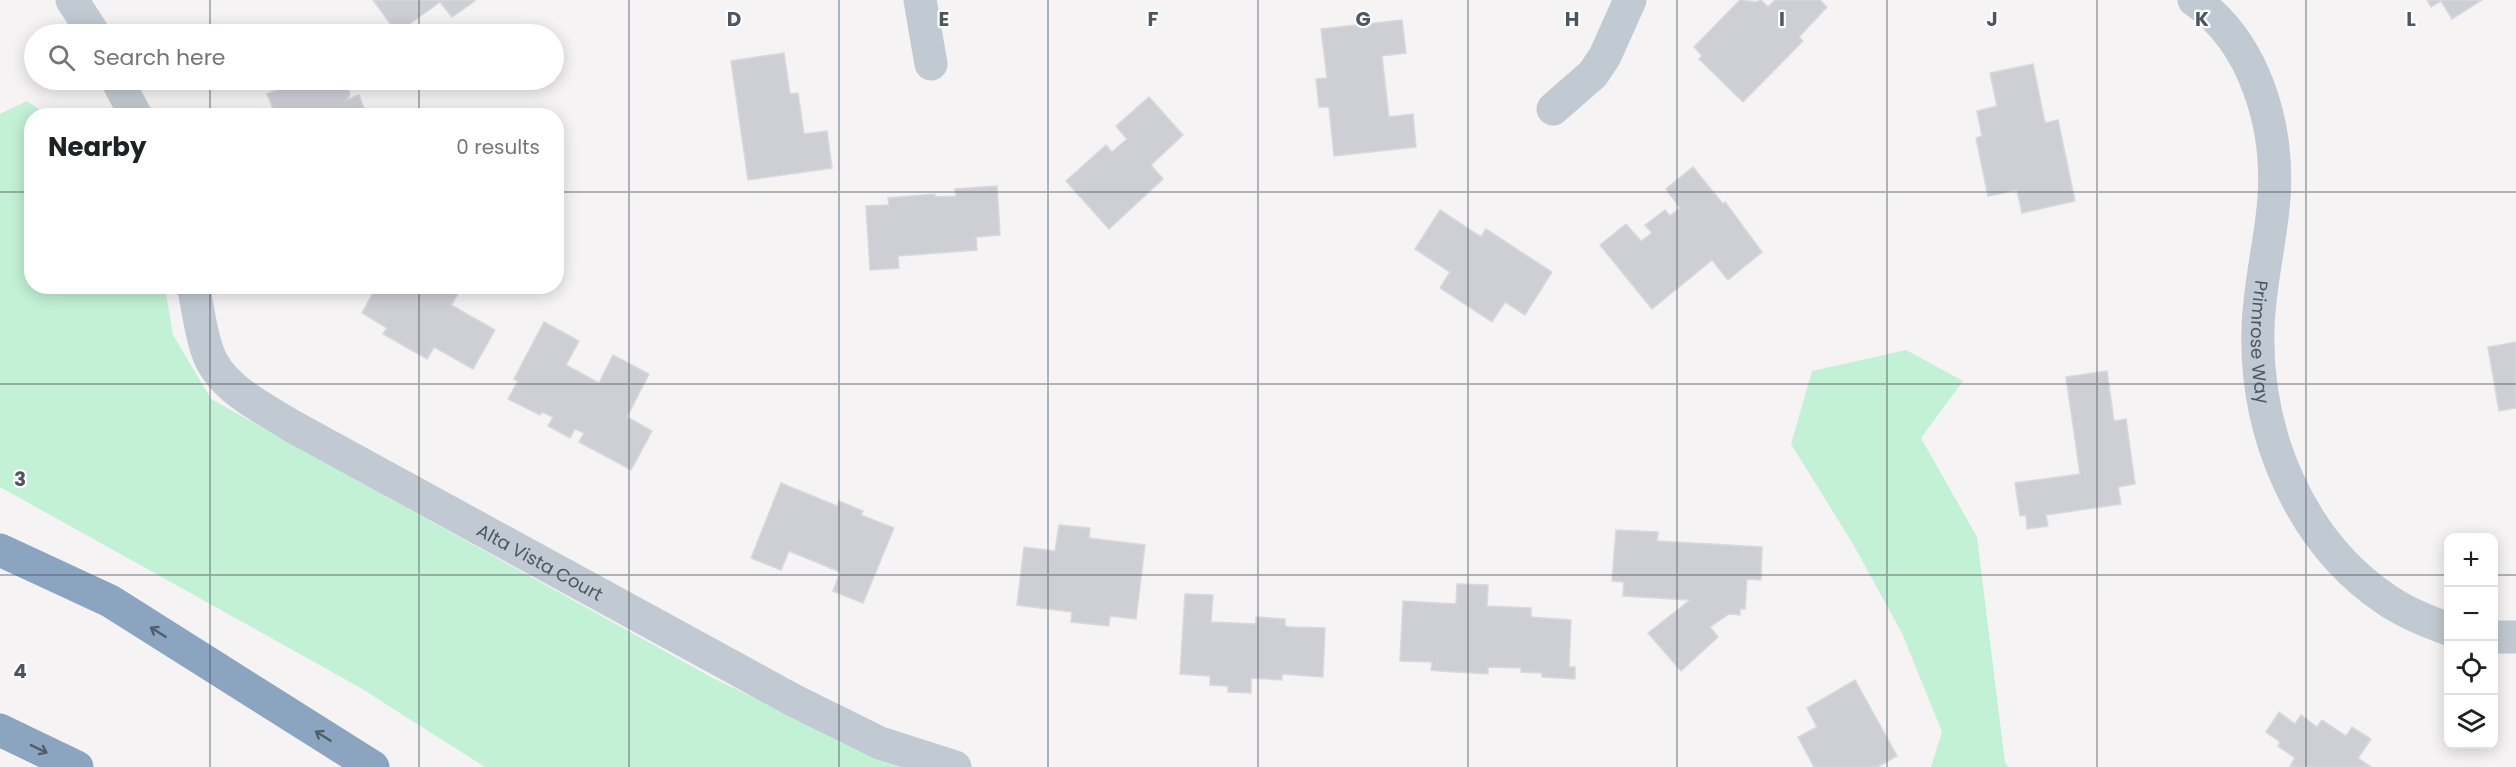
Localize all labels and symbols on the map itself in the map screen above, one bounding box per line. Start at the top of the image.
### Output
text: D [727,5,741,33]
text: E [939,5,949,33]
text: F [1148,5,1159,33]
text: G [1355,5,1371,33]
text: H [1565,5,1579,33]
text: I [1779,5,1785,33]
text: J [1986,5,1998,33]
text: K [2195,5,2209,33]
text: L [2406,5,2416,33]
street label: Primrose Way [2245,279,2276,406]
text: 3 [14,465,26,493]
street label: Alta Vista Court [473,517,607,606]
one-way arrow [150,625,167,637]
text: 4 [13,657,27,685]
one-way arrow [315,729,332,741]
one-way arrow [29,743,47,755]

